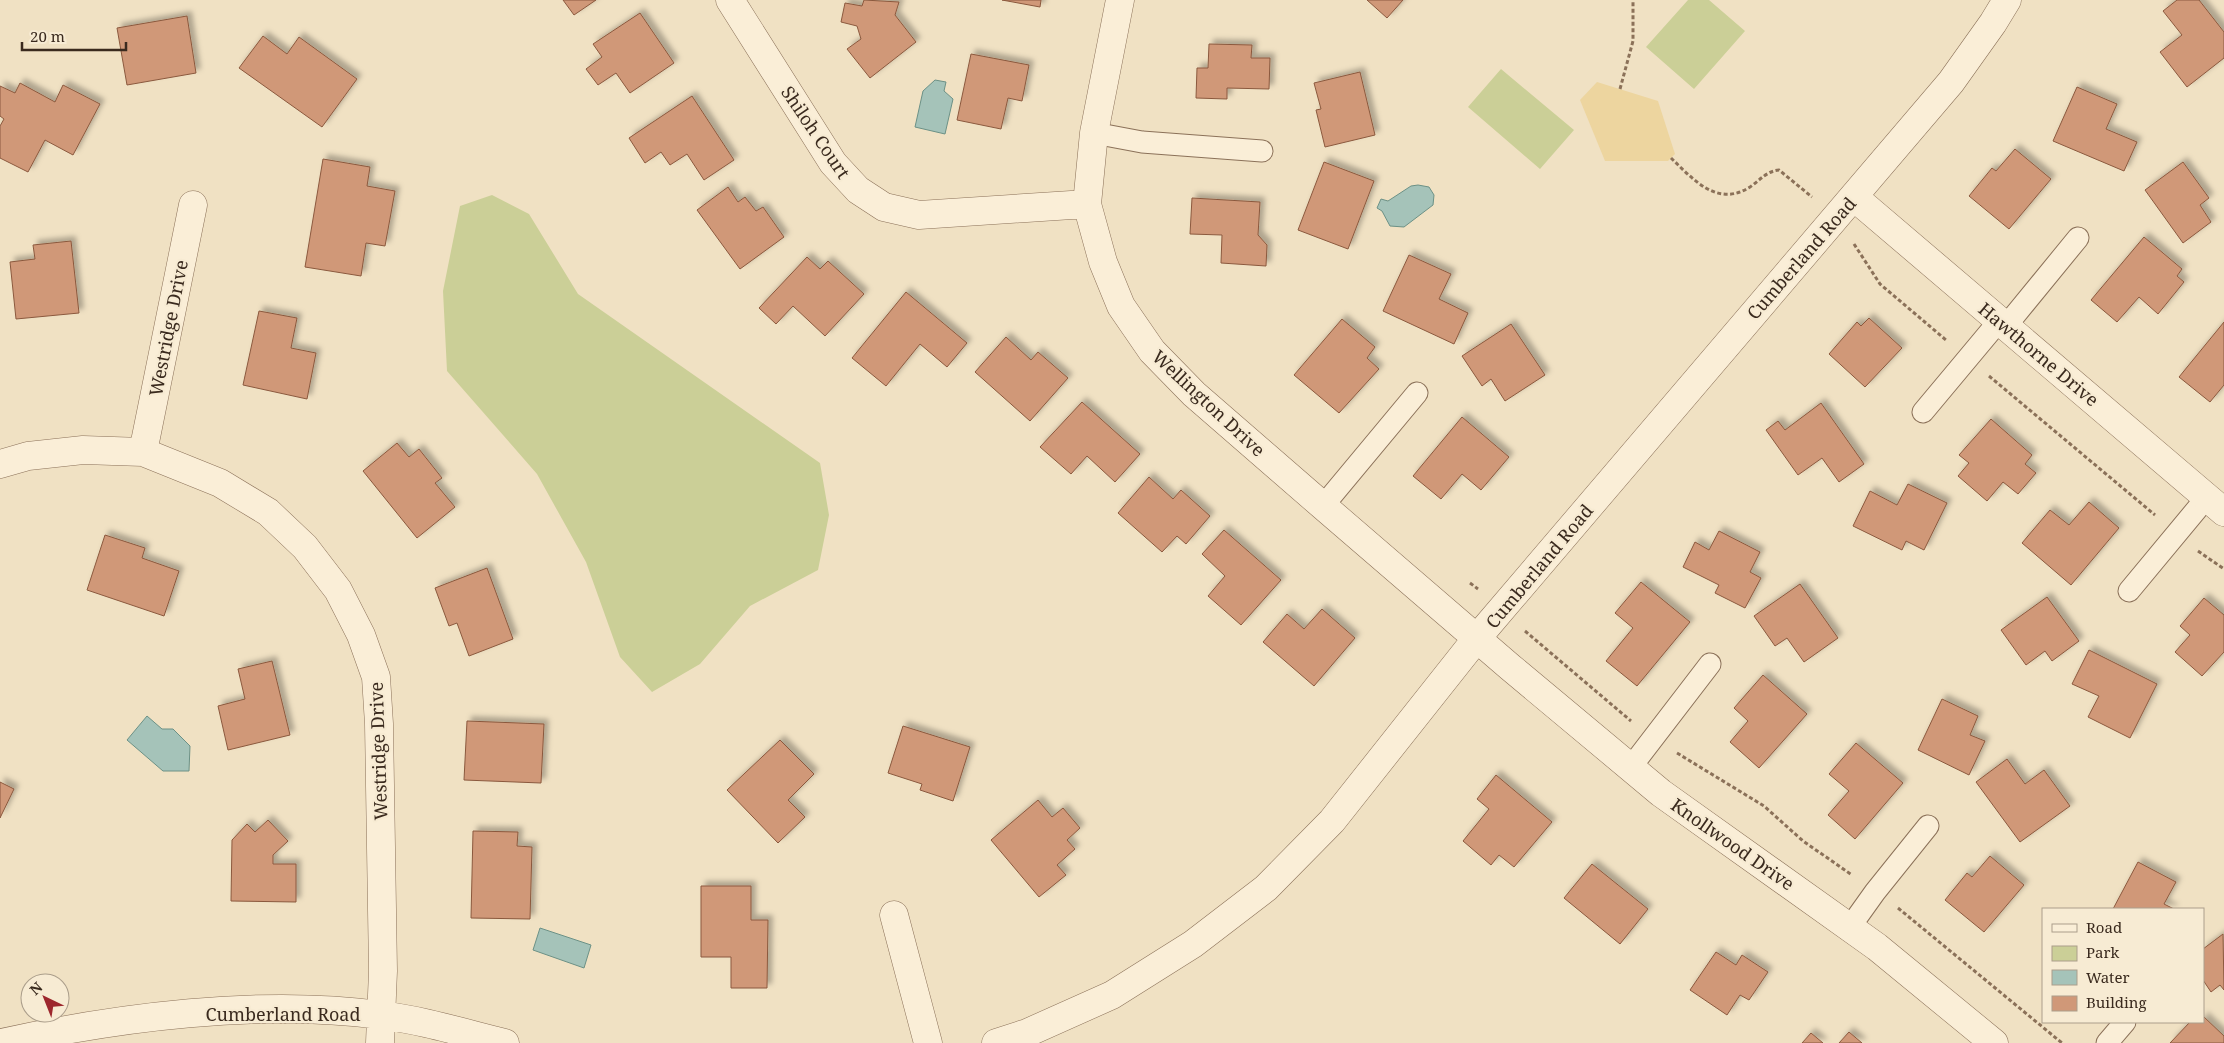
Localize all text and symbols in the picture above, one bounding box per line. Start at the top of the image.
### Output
scale bar [22,20,126,52]
text: 20 m [30,26,65,46]
street label: Shiloh Court [776,81,856,183]
street label: Cumberland Road [1741,192,1861,324]
street label: Westridge Drive [143,258,193,398]
street label: Hawthorne Drive [1974,297,2104,411]
street label: Wellington Drive [1147,344,1271,462]
street label: Cumberland Road [1480,499,1598,633]
street label: Westridge Drive [364,681,392,821]
street label: Knollwood Drive [1667,793,1799,895]
legend [2042,908,2204,1023]
text: Road [2086,917,2122,937]
text: Park [2086,942,2120,962]
text: Water [2086,967,2129,987]
north arrow [20,973,70,1023]
text: N [25,977,46,999]
text: Building [2086,992,2147,1012]
street label: Cumberland Road [205,1002,361,1026]

